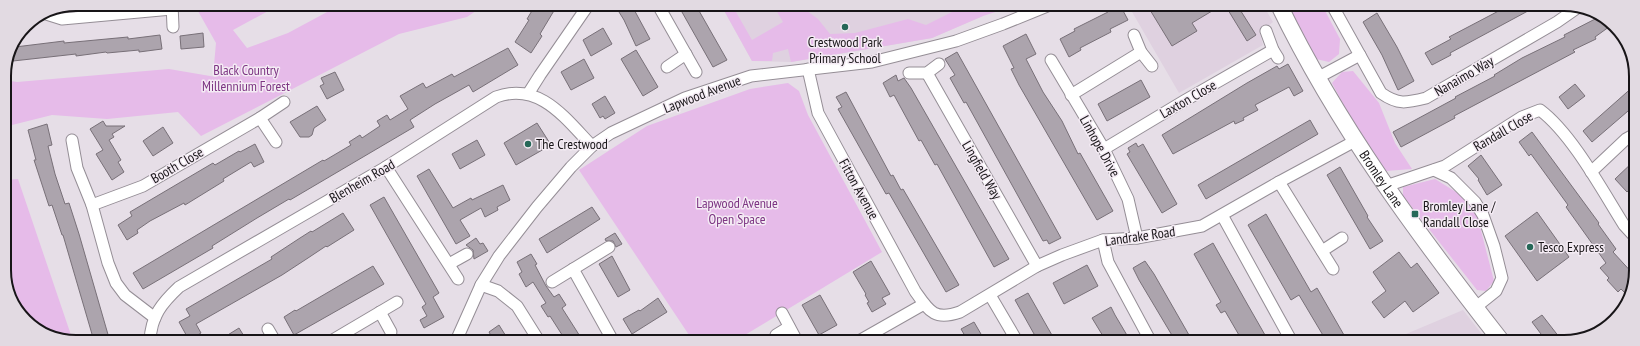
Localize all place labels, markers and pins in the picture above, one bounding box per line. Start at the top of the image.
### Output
marker: Crestwood Park Primary School [840,22,850,32]
place label: Crestwood Park Primary School [808,33,883,67]
place label: The Crestwood [536,135,608,153]
marker: The Crestwood [523,139,533,149]
place label: Bromley Lane / Randall Close [1423,197,1496,231]
marker: Bromley Lane / Randall Close [1410,209,1420,219]
place label: Tesco Express [1538,238,1604,256]
marker: Tesco Express [1525,242,1535,252]

